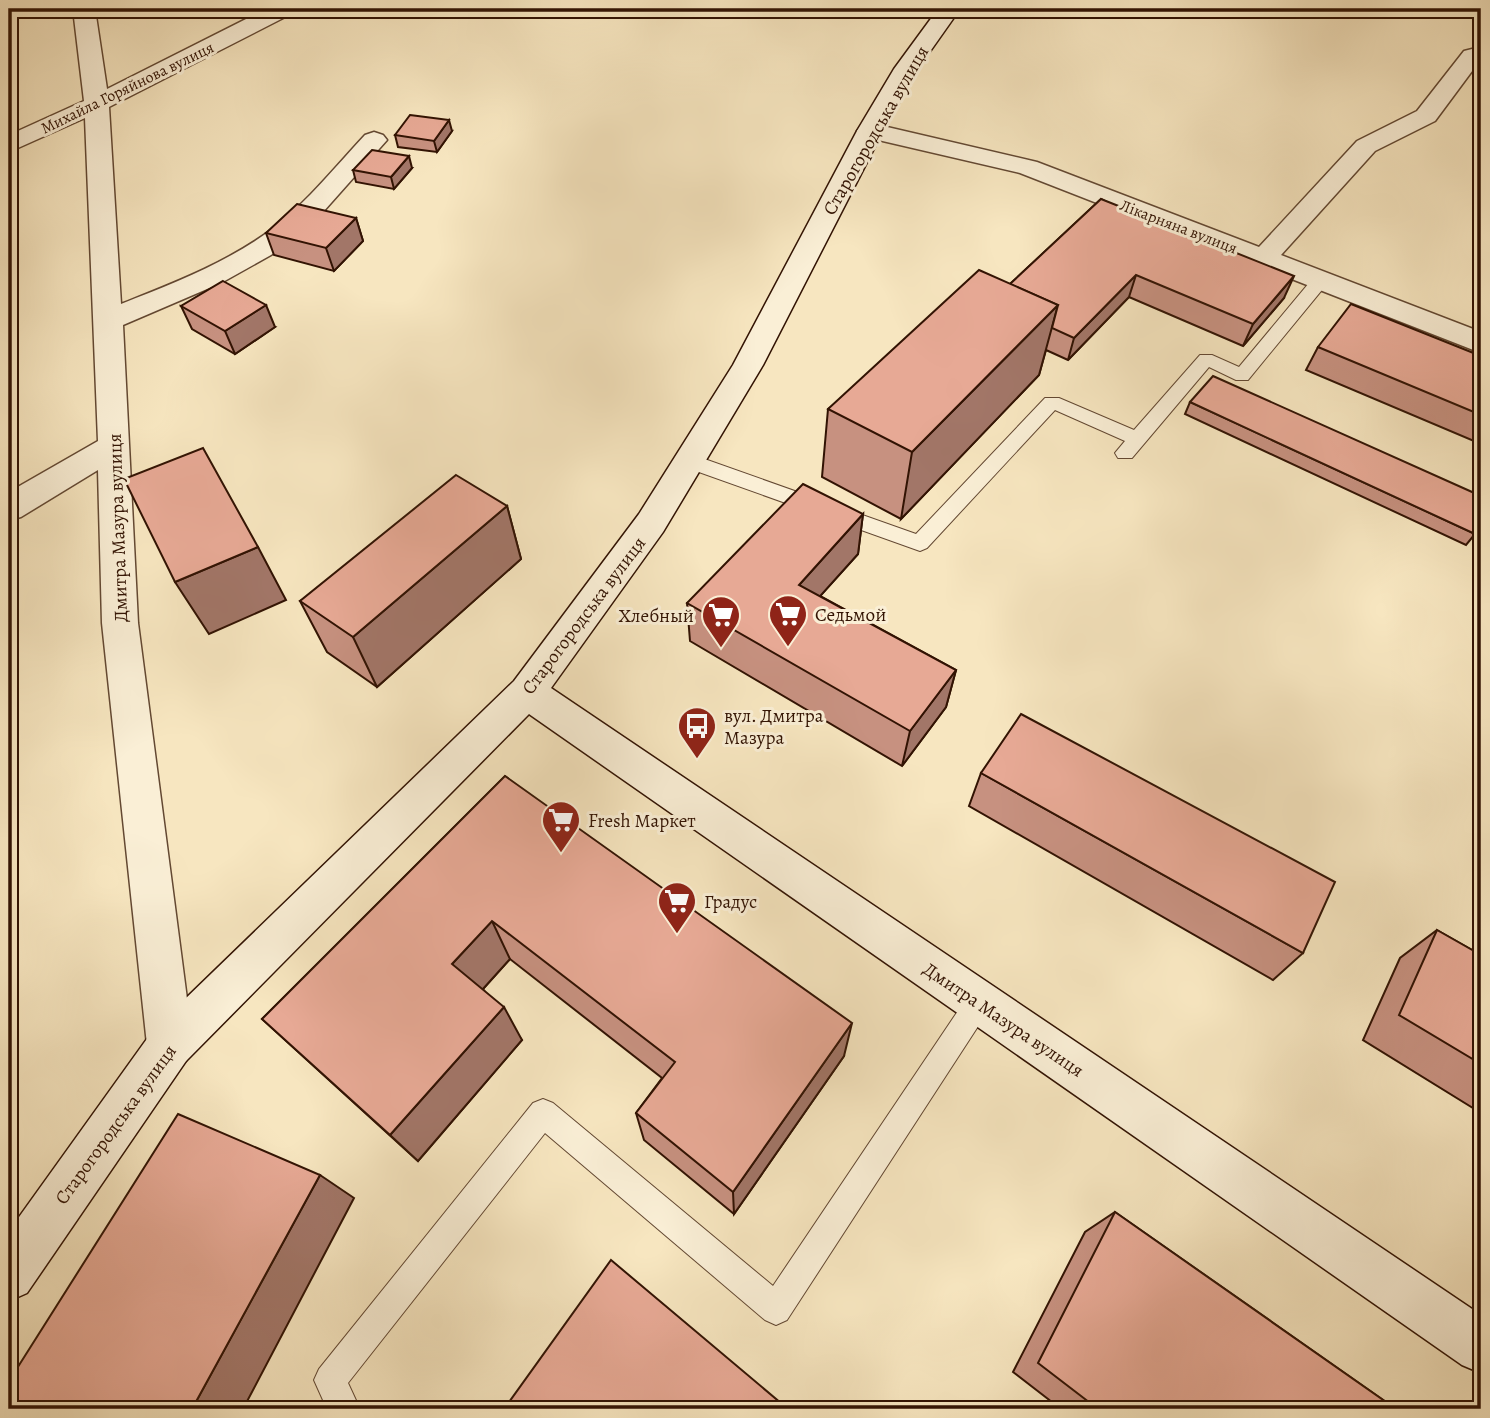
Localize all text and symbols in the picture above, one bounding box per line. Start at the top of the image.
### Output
street label: Михайла Горяйнова вулиця [37,36,218,139]
street label: Старогородська вулиця [817,41,935,220]
street label: Лікарняна вулиця [1117,194,1241,260]
street label: Дмитра Мазура вулиця [102,433,134,623]
street label: Старогородська вулиця [516,531,652,700]
supermarket icon: Седьмой [767,593,809,648]
supermarket icon: Хлебный [700,594,742,649]
place label: Седьмой [815,602,886,628]
place label: Хлебный [619,603,694,629]
place label: вул. Дмитра Мазура [724,703,824,751]
bus stop icon: вул. Дмитра Мазура [676,705,718,760]
supermarket icon: Fresh Маркет [540,799,582,854]
place label: Fresh Маркет [588,808,696,834]
supermarket icon: Градус [656,880,698,935]
place label: Градус [704,889,757,915]
street label: Дмитра Мазура вулиця [918,956,1089,1083]
street label: Старогородська вулиця [49,1039,183,1210]

